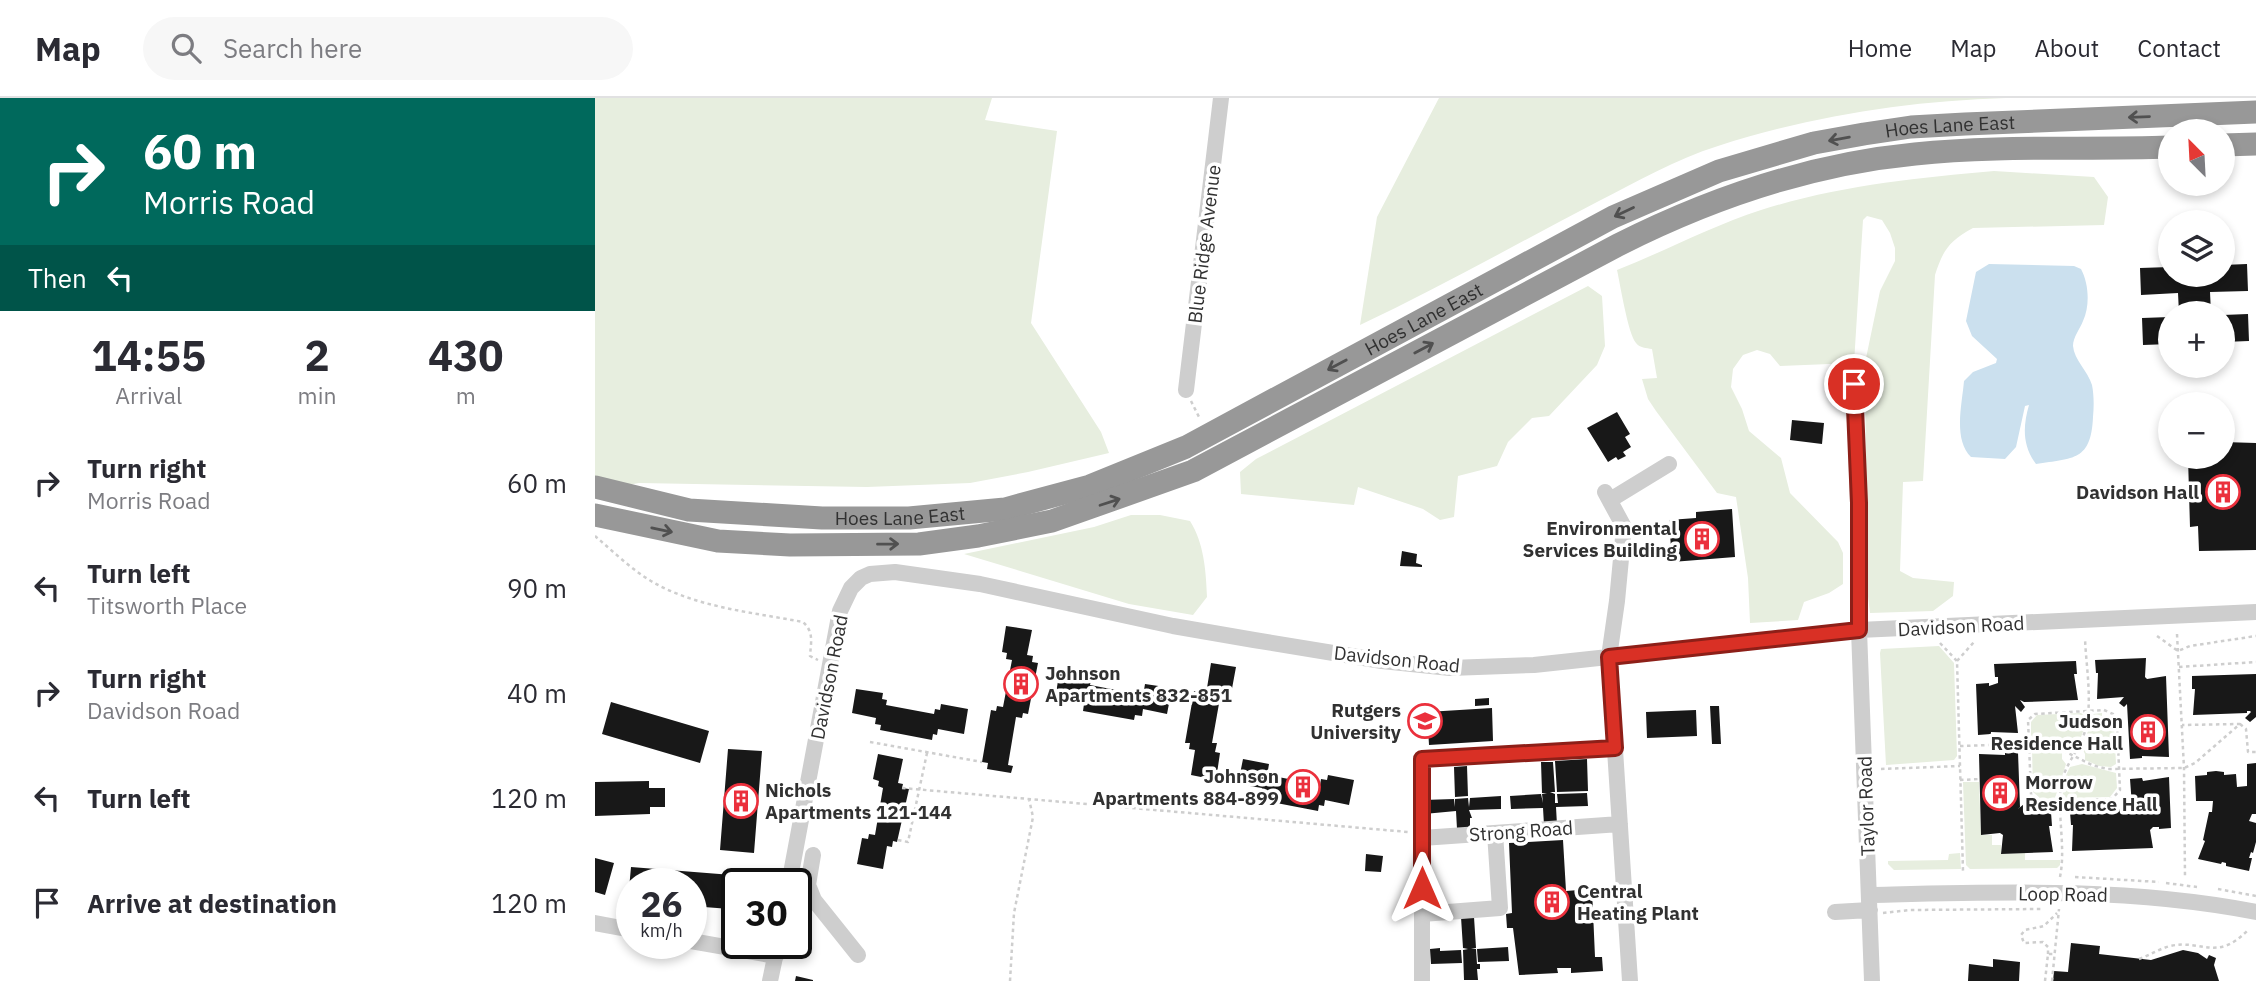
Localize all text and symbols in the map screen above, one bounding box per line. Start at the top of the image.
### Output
search box [143,17,633,80]
text: Map [35,27,101,70]
icon: search [167,29,205,67]
text: Search here [223,31,362,65]
text: Home [1848,32,1912,64]
text: Map [1950,32,1996,64]
text: About [2034,32,2099,64]
text: Contact [2137,32,2221,64]
street label: Hoes Lane East [1883,110,2016,143]
one-way arrow [2128,110,2151,123]
text: 60 m [143,119,257,182]
north arrow [2158,119,2235,196]
map controls [2158,119,2235,469]
icon: right [28,126,119,217]
one-way arrow [1828,132,1851,146]
street label: Blue Ridge Avenue [1182,163,1226,325]
text: Morris Road [143,181,315,223]
one-way arrow [1614,205,1635,219]
button: layers [2158,210,2235,287]
icon: left [101,259,139,297]
text: Then [28,261,87,295]
street label: Hoes Lane East [1360,277,1487,361]
button: + [2158,301,2235,378]
text: 14:55 [91,328,206,383]
text: 2 [304,328,330,383]
text: 430 [428,328,504,383]
one-way arrow [1413,341,1434,354]
pin [1824,354,1884,414]
one-way arrow [1327,359,1348,372]
icon: arrive [1835,365,1873,403]
text: Arrival [115,380,182,410]
text: min [298,380,336,410]
text: m [456,380,476,410]
button: − [2158,392,2235,469]
text: Turn right [87,451,206,485]
icon: right [28,464,66,502]
text: 60 m [507,466,567,500]
building icon: Davidson Hall [2204,473,2242,511]
place label: Davidson Hall [2076,480,2199,504]
text: Morris Road [87,485,211,515]
one-way arrow [1099,494,1121,507]
street label: Hoes Lane East [835,501,966,530]
place label: Environmental Services Building [1523,516,1678,562]
building icon: Environmental Services Building [1683,520,1721,558]
one-way arrow [650,524,673,537]
one-way arrow [876,538,899,551]
text: Turn left [87,556,190,590]
icon: left [28,569,66,607]
text: 90 m [507,571,567,605]
text: Titsworth Place [87,590,247,620]
street label: Davidson Road [1897,611,2025,641]
street label: Davidson Road [805,613,853,741]
street label: Davidson Road [1333,640,1461,678]
text: Turn right [87,661,206,695]
place label: Johnson Apartments 832-851 [1045,661,1232,707]
building icon: Johnson Apartments 832-851 [1002,665,1040,703]
icon: right [28,674,66,712]
text: 40 m [507,676,567,710]
text: Davidson Road [87,695,240,725]
place label: Rutgers University [1310,698,1402,744]
school or university icon: Rutgers University [1406,702,1444,740]
place label: Judson Residence Hall [1990,709,2123,755]
building icon: Judson Residence Hall [2129,713,2167,751]
street label: Taylor Road [1852,756,1880,856]
place label: Johnson Apartments 884-899 [1092,764,1279,810]
building icon: Johnson Apartments 884-899 [1284,768,1322,806]
place label: Morrow Residence Hall [2025,770,2158,816]
building icon: Morrow Residence Hall [1981,774,2019,812]
place label: Nichols Apartments 121-144 [765,778,952,824]
icon: left [28,779,66,817]
text: Turn left [87,781,190,815]
text: 120 m [491,781,567,815]
building icon: Nichols Apartments 121-144 [722,782,760,820]
street label: Strong Road [1468,815,1574,847]
position arrow [1385,851,1459,925]
speed limit sign: 30 [721,868,812,959]
place label: Central Heating Plant [1577,879,1699,925]
text: 26 [640,881,683,927]
street label: Loop Road [2018,881,2108,907]
building icon: Central Heating Plant [1533,883,1571,921]
icon: arrive [28,884,66,922]
text: Arrive at destination [87,886,337,920]
text: 120 m [491,886,567,920]
text: km/h [640,919,683,942]

